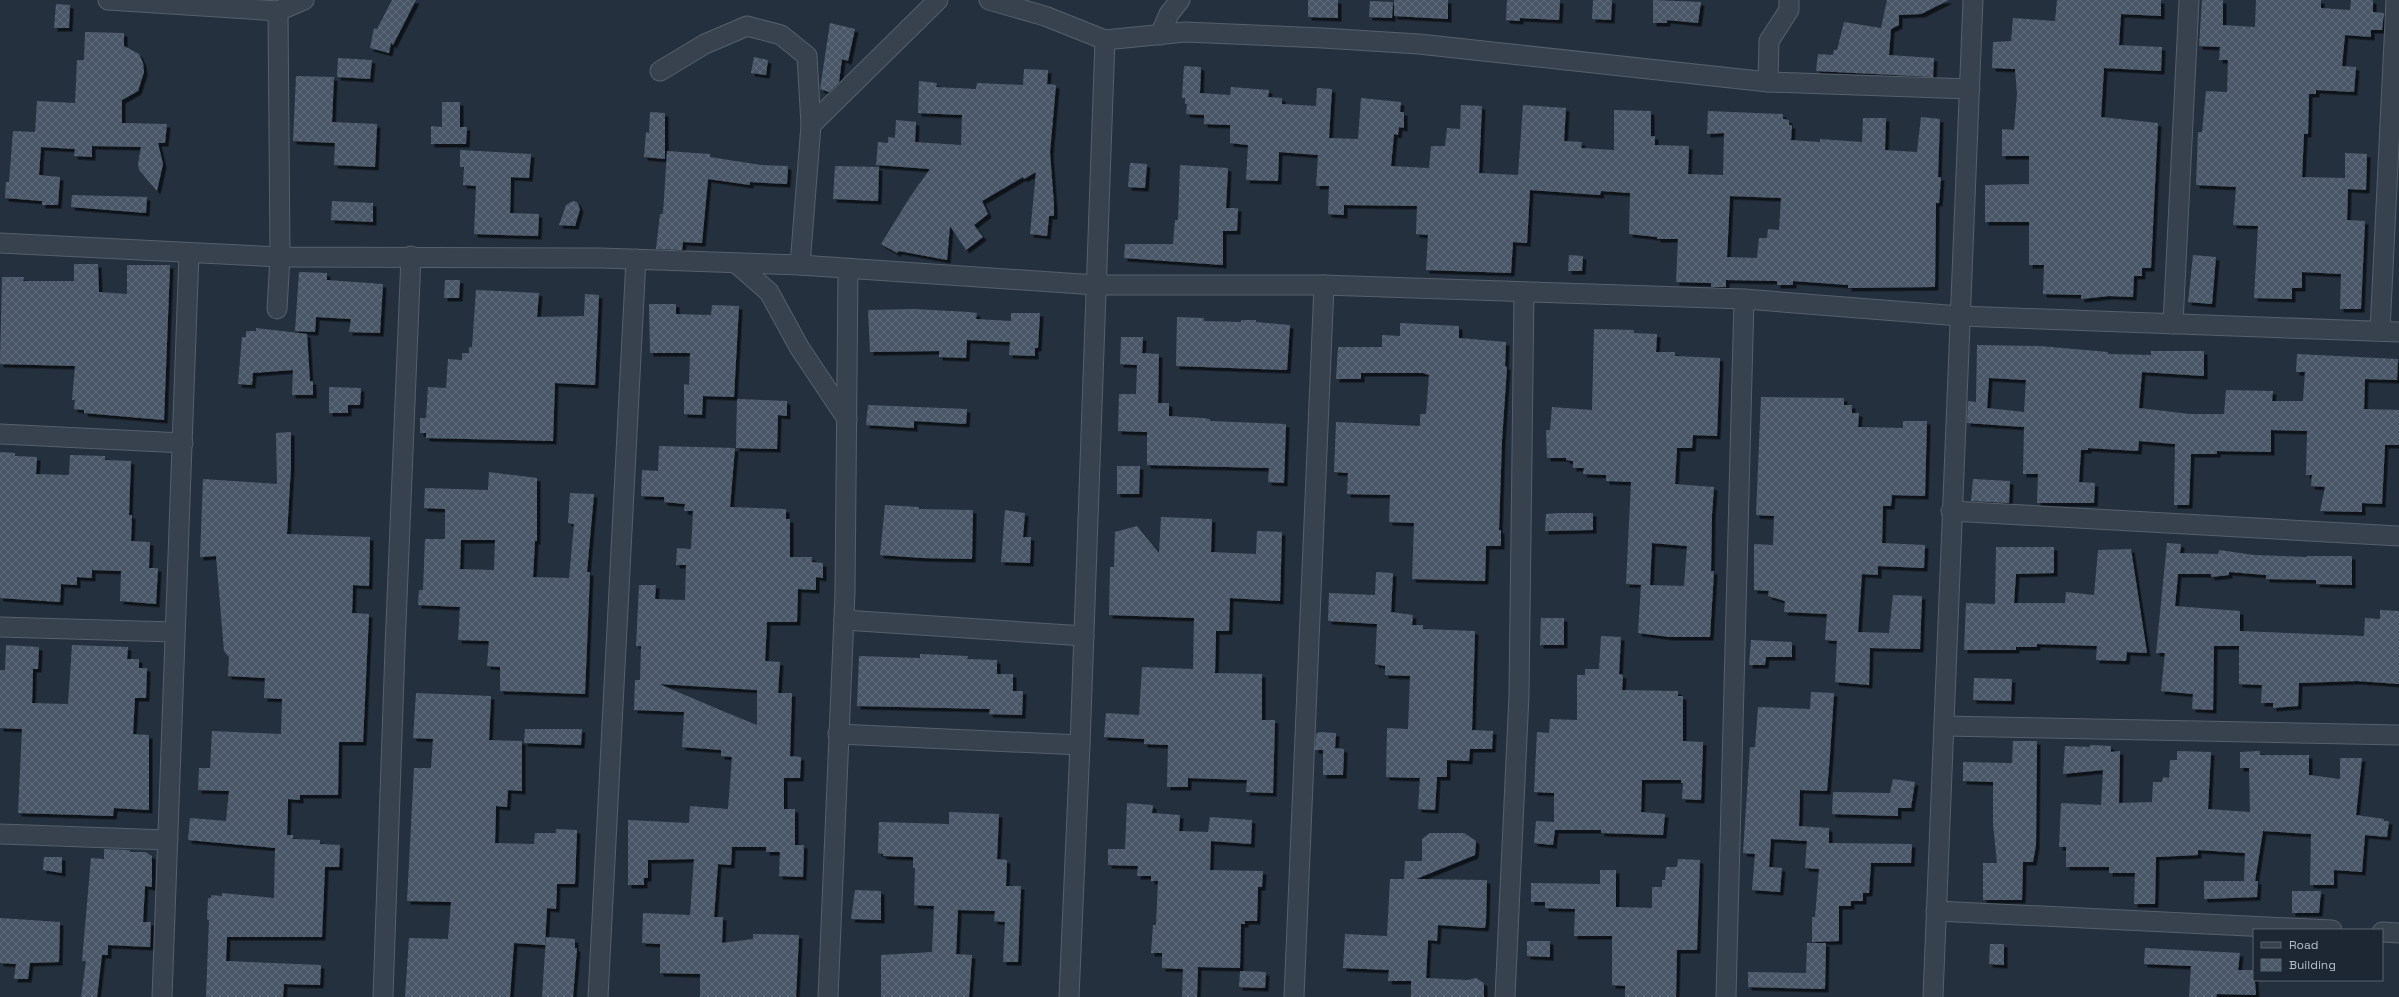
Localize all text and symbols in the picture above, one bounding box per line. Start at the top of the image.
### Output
legend [2253,929,2383,981]
text: Road [2289,937,2318,953]
text: Building [2289,957,2336,973]

